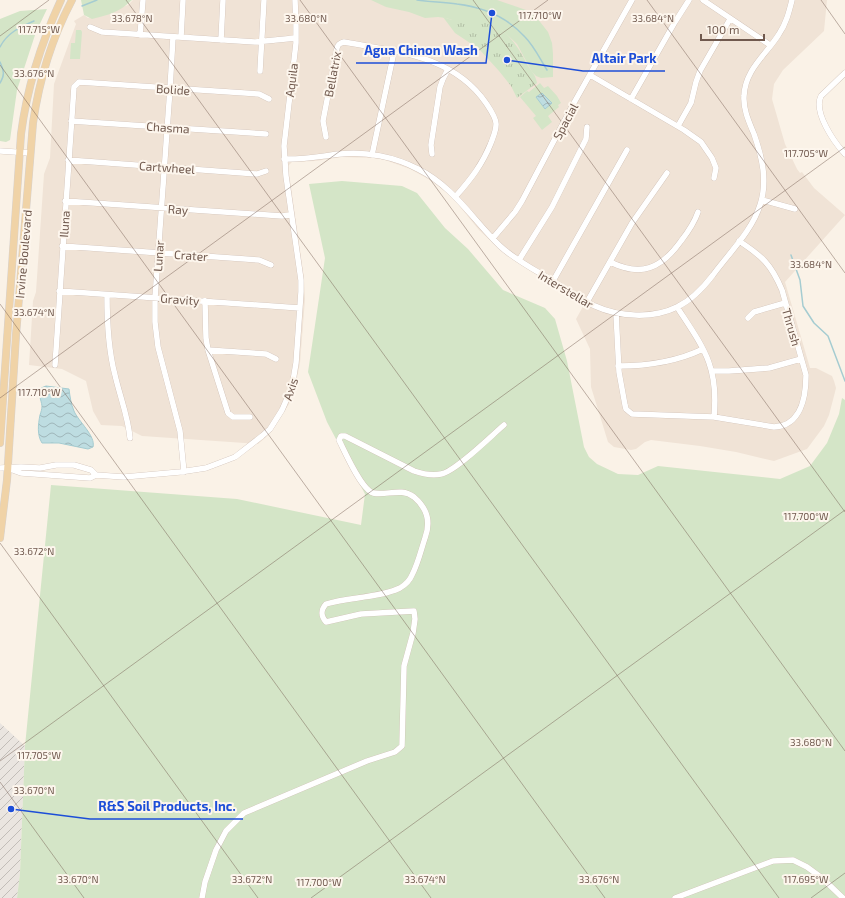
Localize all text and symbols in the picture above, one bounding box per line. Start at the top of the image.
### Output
text: 117.710°W [519,9,562,21]
text: 33.678°N [112,12,153,24]
text: 33.680°N [285,12,327,24]
text: 33.684°N [632,12,674,24]
scale bar [701,16,764,42]
text: 100 m [707,22,739,36]
text: 117.715°W [18,23,61,35]
callout: Agua Chinon Wash [356,38,486,63]
text: Agua Chinon Wash [364,42,478,58]
callout: Altair Park [583,46,665,71]
street label: Bellatrix [321,49,343,98]
text: Altair Park [591,50,657,66]
street label: Aquila [282,62,300,98]
text: 33.676°N [14,67,54,79]
street label: Bolide [155,81,191,97]
street label: Spacial [550,100,581,142]
street label: Chasma [146,118,190,136]
text: 117.705°W [784,147,829,159]
street label: Cartwheel [139,158,196,176]
street label: Ray [167,201,189,217]
street label: Irvine Boulevard [12,209,34,299]
street label: Iluna [56,210,72,238]
street label: Lunar [150,240,166,272]
street label: Crater [174,247,209,263]
text: 33.684°N [790,258,832,270]
street label: Interstellar [536,267,596,311]
street label: Gravity [160,291,201,307]
text: 33.674°N [13,306,55,318]
street label: Thrush [780,306,804,348]
street label: Axis [280,376,300,402]
text: 117.710°W [18,386,61,398]
text: 117.700°W [784,510,829,522]
text: 33.672°N [14,545,54,557]
text: 33.680°N [790,736,832,748]
text: 117.705°W [17,749,62,761]
text: 33.670°N [14,784,54,796]
callout: R&S Soil Products, Inc. [90,794,243,819]
text: R&S Soil Products, Inc. [98,798,236,814]
text: 33.670°N [58,873,98,885]
text: 33.672°N [232,873,272,885]
text: 33.674°N [404,873,446,885]
text: 33.676°N [579,873,619,885]
text: 117.695°W [784,873,829,885]
text: 117.700°W [297,876,342,888]

